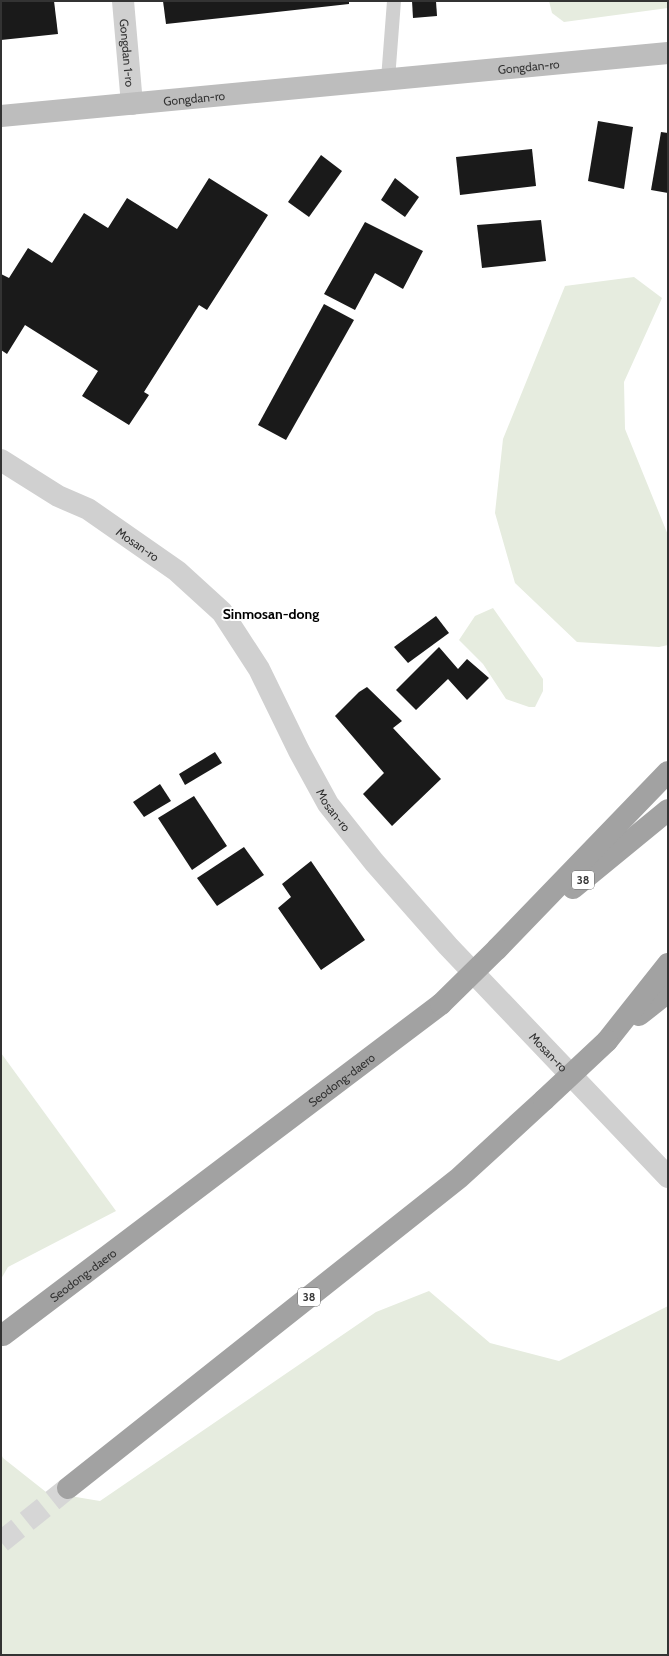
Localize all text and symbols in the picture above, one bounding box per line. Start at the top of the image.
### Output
street label: Gongdan 1-ro [117,18,138,88]
street label: Gongdan-ro [497,56,561,77]
street label: Gongdan-ro [163,87,226,108]
street label: Mosan-ro [114,524,163,564]
district label: Sinmosan-dong [223,605,319,623]
street label: Mosan-ro [313,786,354,834]
road number: 38 [572,871,594,889]
street label: Mosan-ro [526,1029,571,1075]
street label: Seodong-daero [305,1049,378,1109]
street label: Seodong-daero [46,1244,119,1305]
road number: 38 [298,1288,320,1306]

